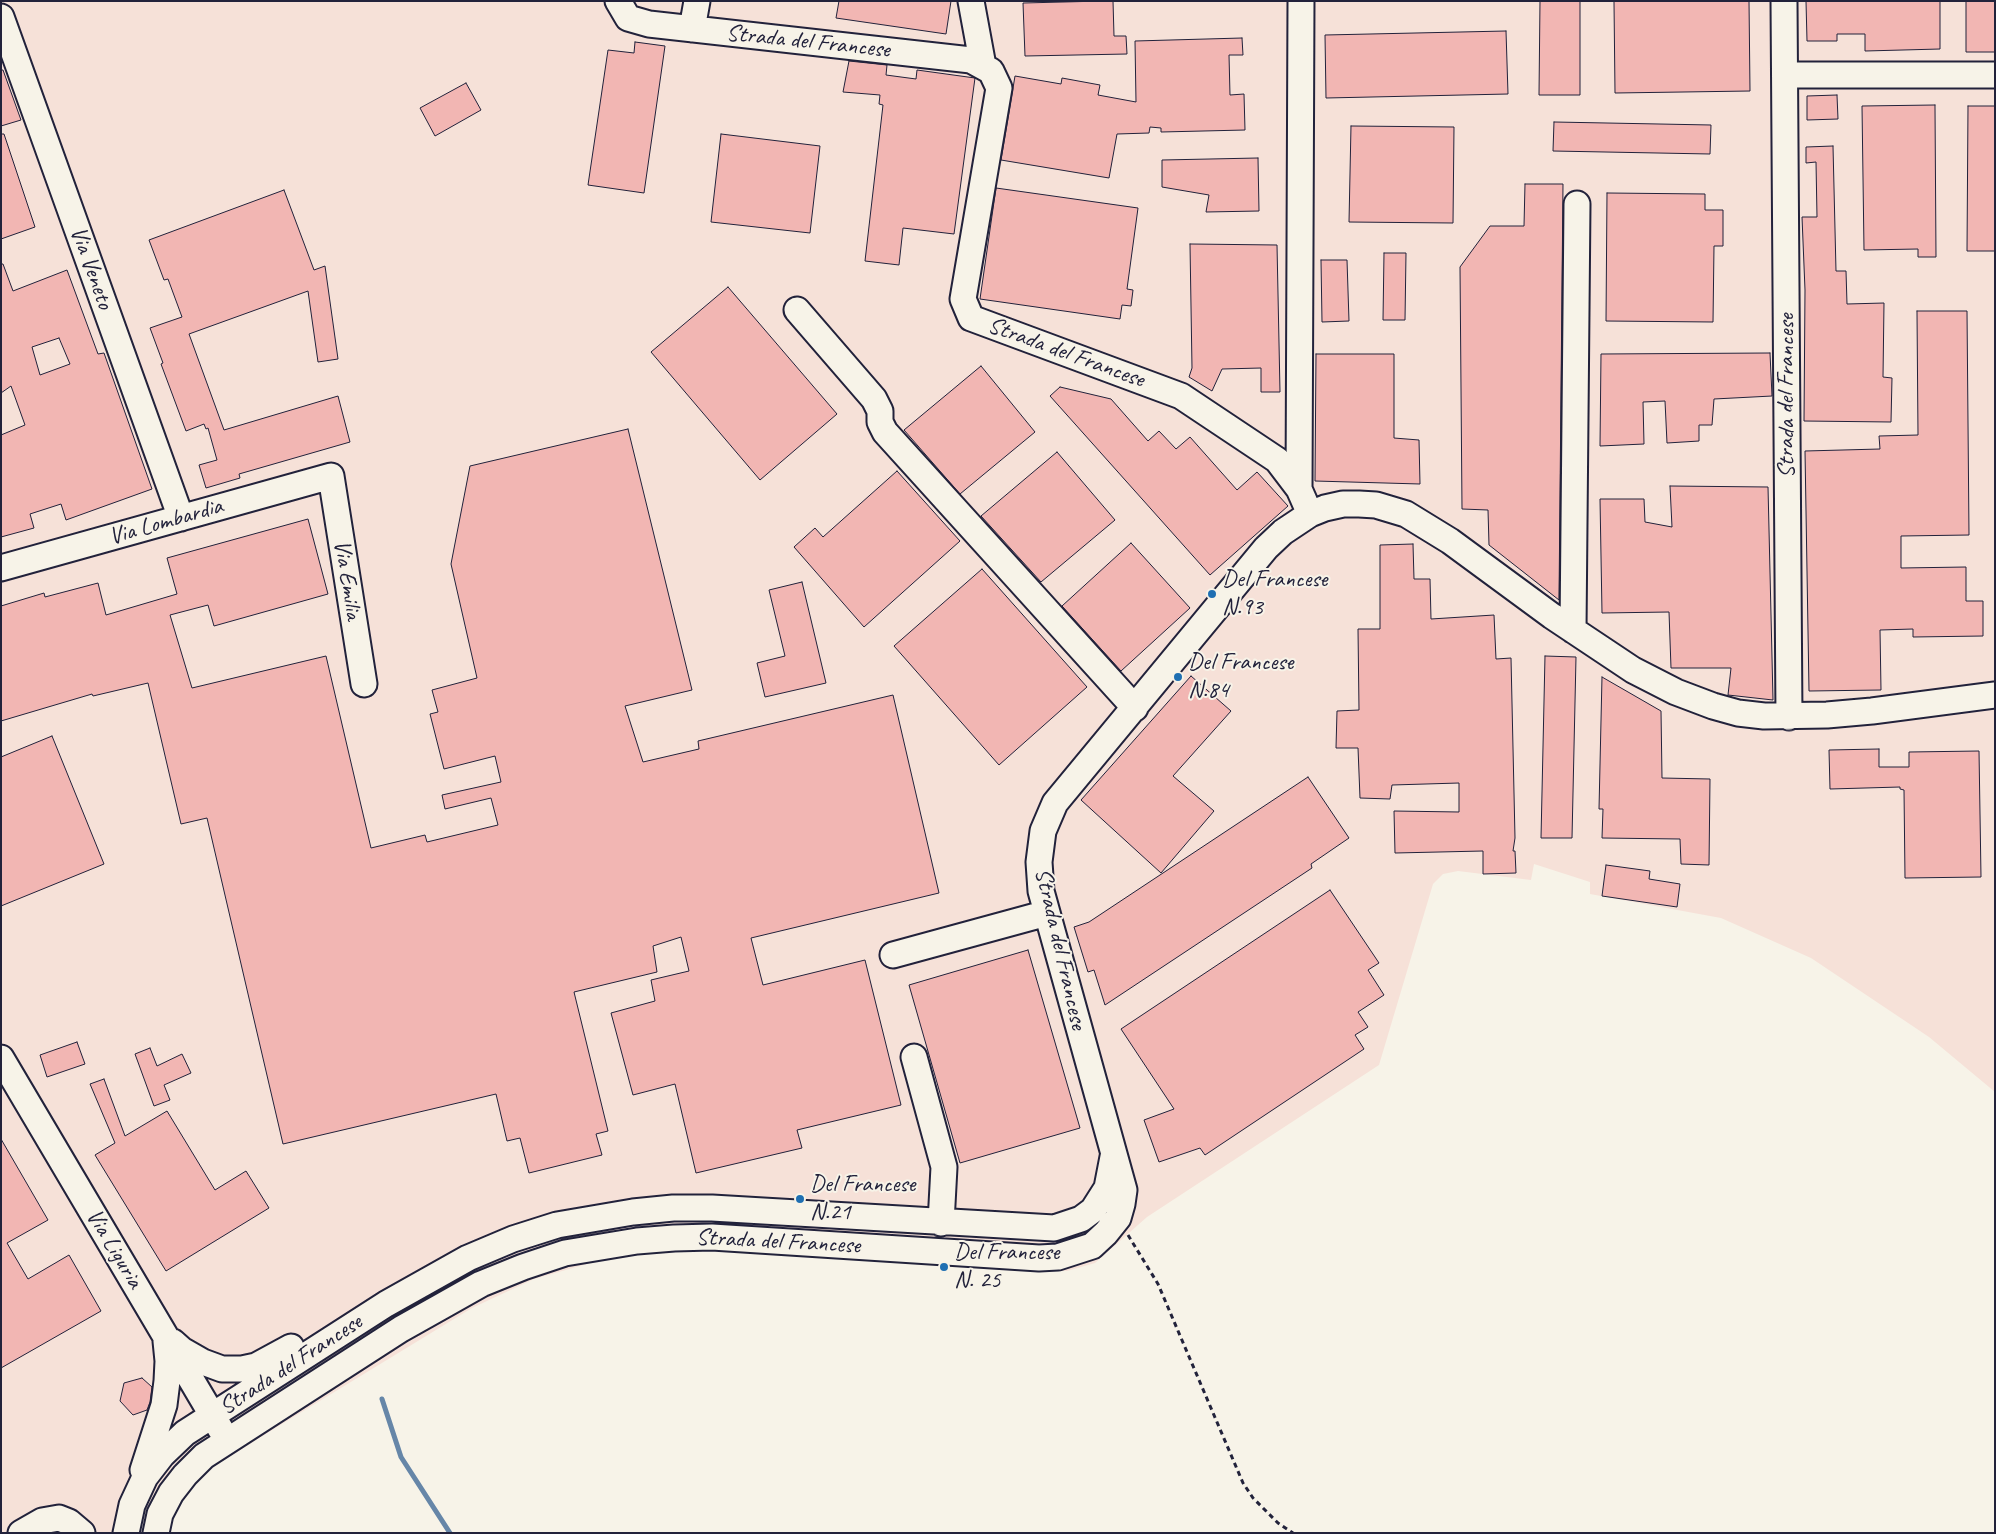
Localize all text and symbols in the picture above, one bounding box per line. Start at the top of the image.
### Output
street label: Strada del Francese [725,19,891,65]
street label: Via Veneto [63,223,119,313]
street label: Strada del Francese [984,311,1148,395]
street label: Strada del Francese [1773,314,1801,478]
street label: Via Lombardia [106,492,226,552]
street label: Via Emilia [326,538,368,622]
place label: Del Francese N.93 [1222,566,1327,622]
marker: Del Francese N.93 [1206,588,1218,600]
place label: Del Francese N.84 [1188,649,1293,705]
marker: Del Francese N.84 [1172,671,1184,683]
street label: Strada del Francese [1027,866,1093,1032]
place label: Del Francese N.21 [810,1171,915,1227]
marker: Del Francese N.21 [794,1193,806,1205]
street label: Via Liguria [79,1204,149,1294]
street label: Strada del Francese [695,1223,861,1261]
place label: Del Francese N. 25 [954,1239,1059,1295]
marker: Del Francese N. 25 [938,1261,950,1273]
street label: Strada del Francese [214,1308,368,1422]

